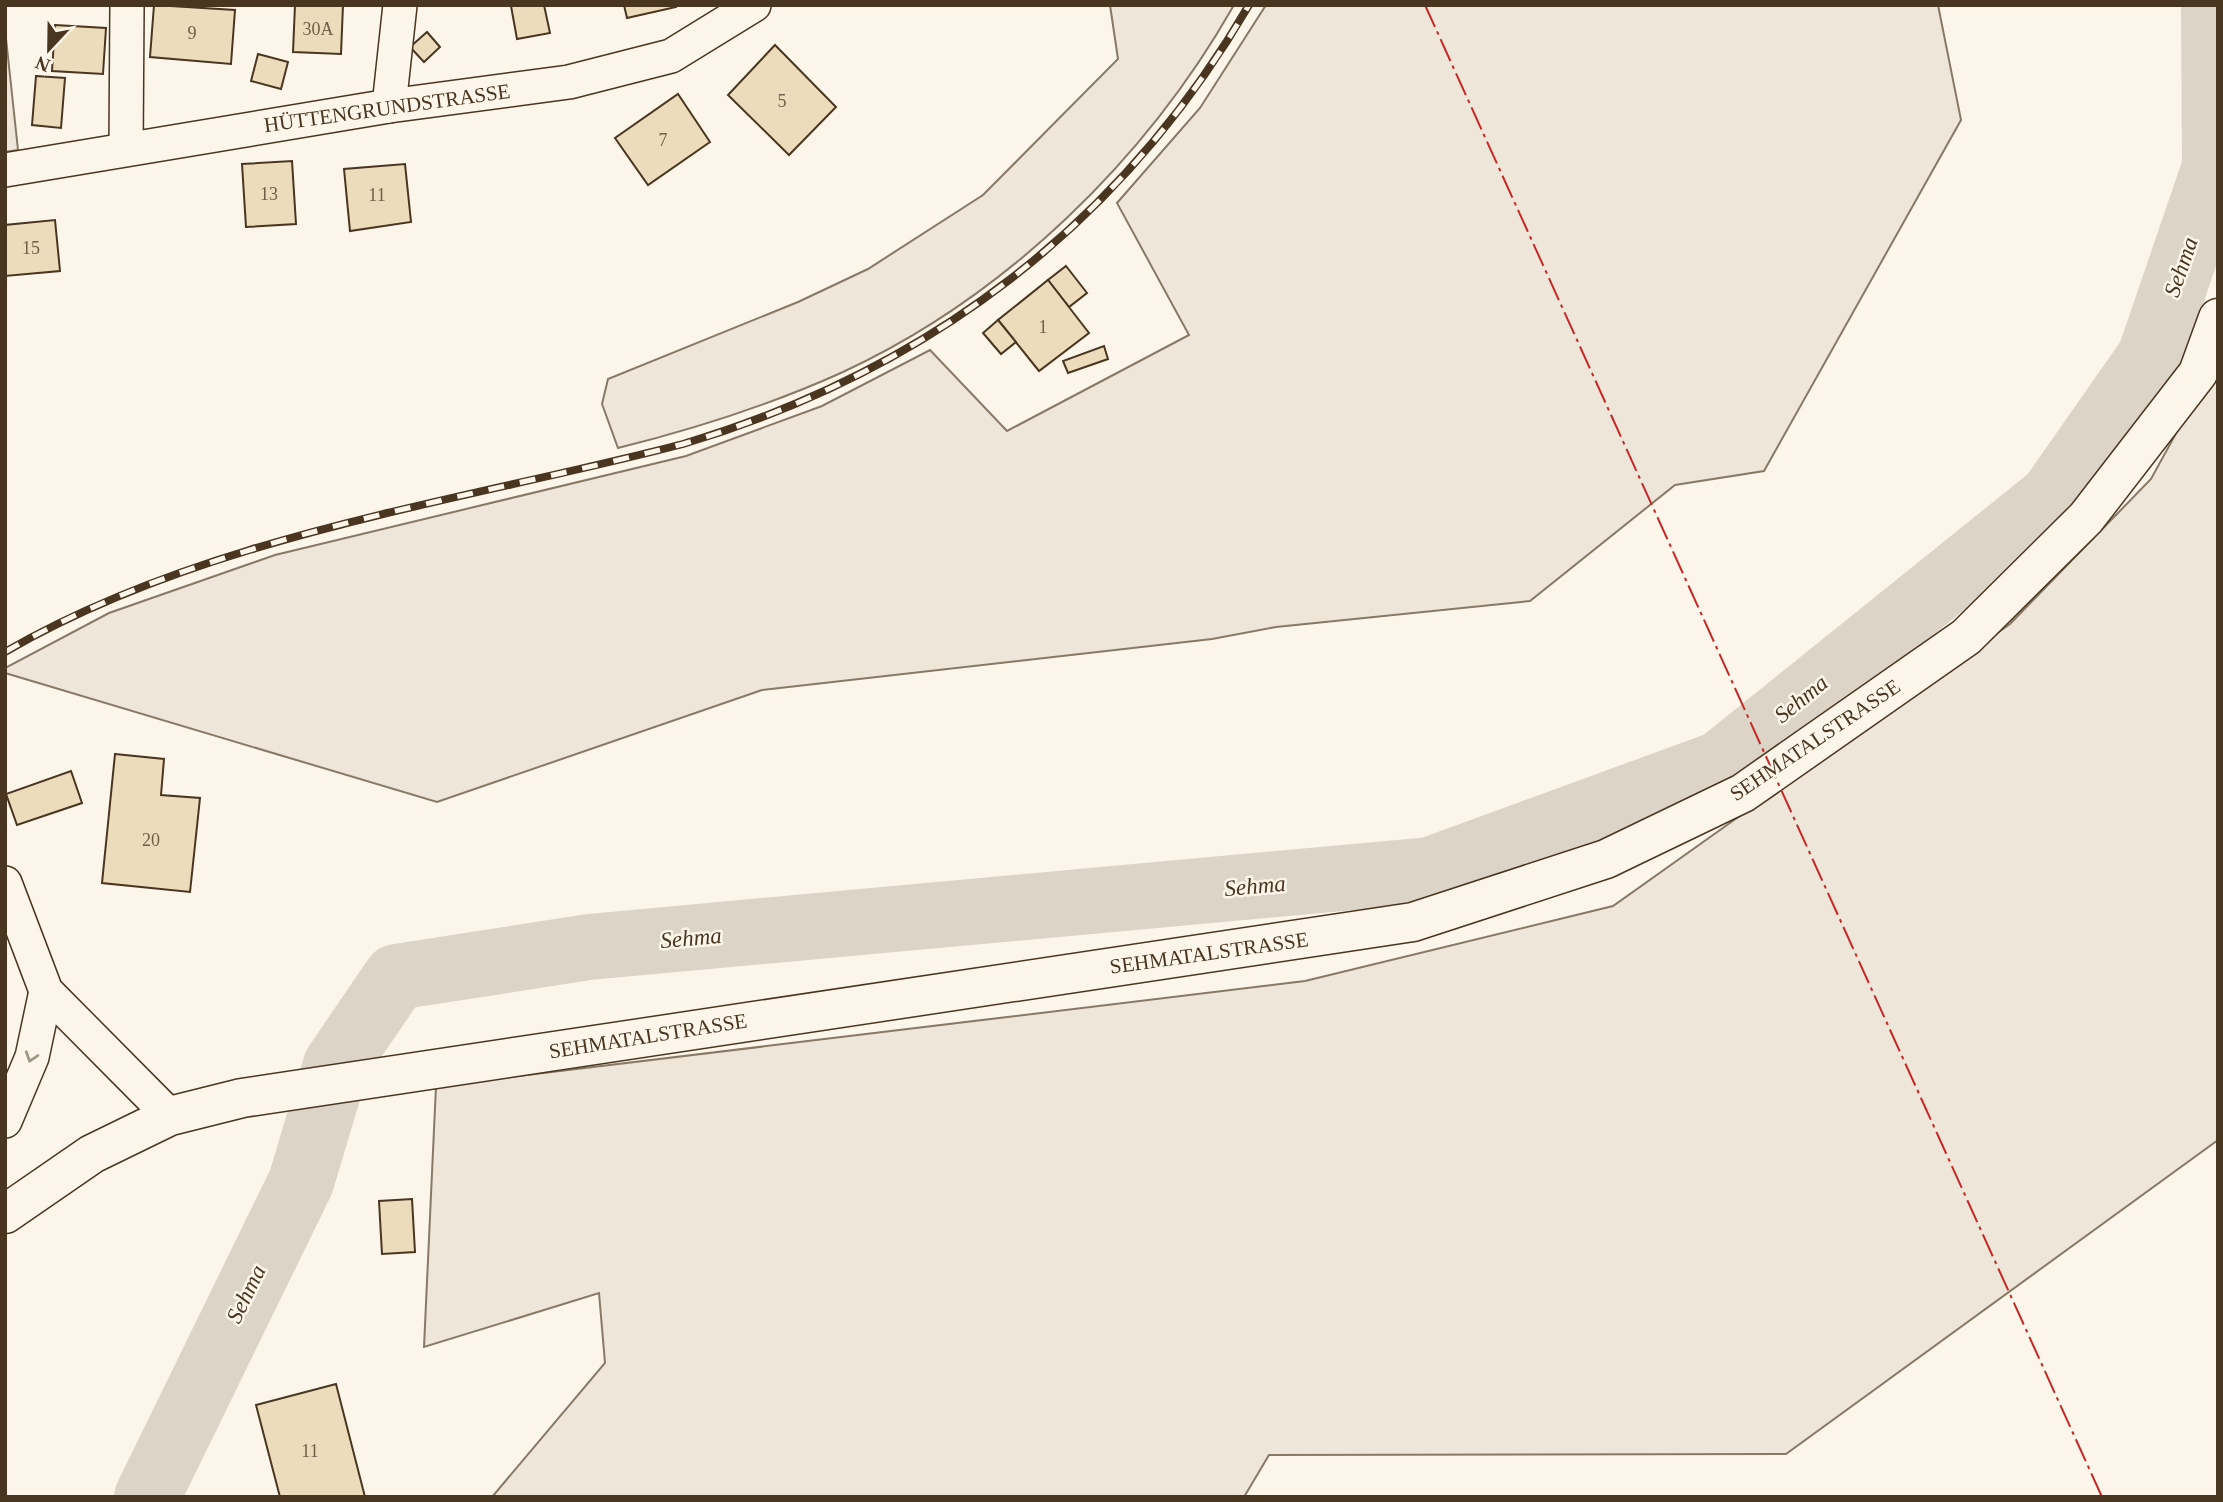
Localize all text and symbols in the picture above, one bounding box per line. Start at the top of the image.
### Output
north arrow [14,14,84,84]
house number: 30A [303,19,334,39]
house number: 9 [188,23,197,43]
text: N [32,52,53,77]
street label: HÜTTENGRUNDSTRASSE [262,79,512,137]
house number: 5 [778,91,787,111]
house number: 7 [659,130,668,150]
house number: 13 [260,184,278,204]
house number: 11 [368,185,386,205]
water label: Sehma [2159,234,2203,300]
house number: 15 [22,238,40,258]
house number: 1 [1039,317,1048,337]
water label: Sehma [1769,670,1833,728]
street label: SEHMATALSTRASSE [1725,674,1905,806]
house number: 20 [142,830,160,850]
water label: Sehma [1223,871,1287,901]
water label: Sehma [659,923,723,953]
street label: SEHMATALSTRASSE [1108,927,1310,979]
street label: SEHMATALSTRASSE [547,1008,749,1064]
one-way arrow [25,1051,40,1063]
water label: Sehma [221,1261,271,1327]
house number: 11 [301,1441,319,1461]

